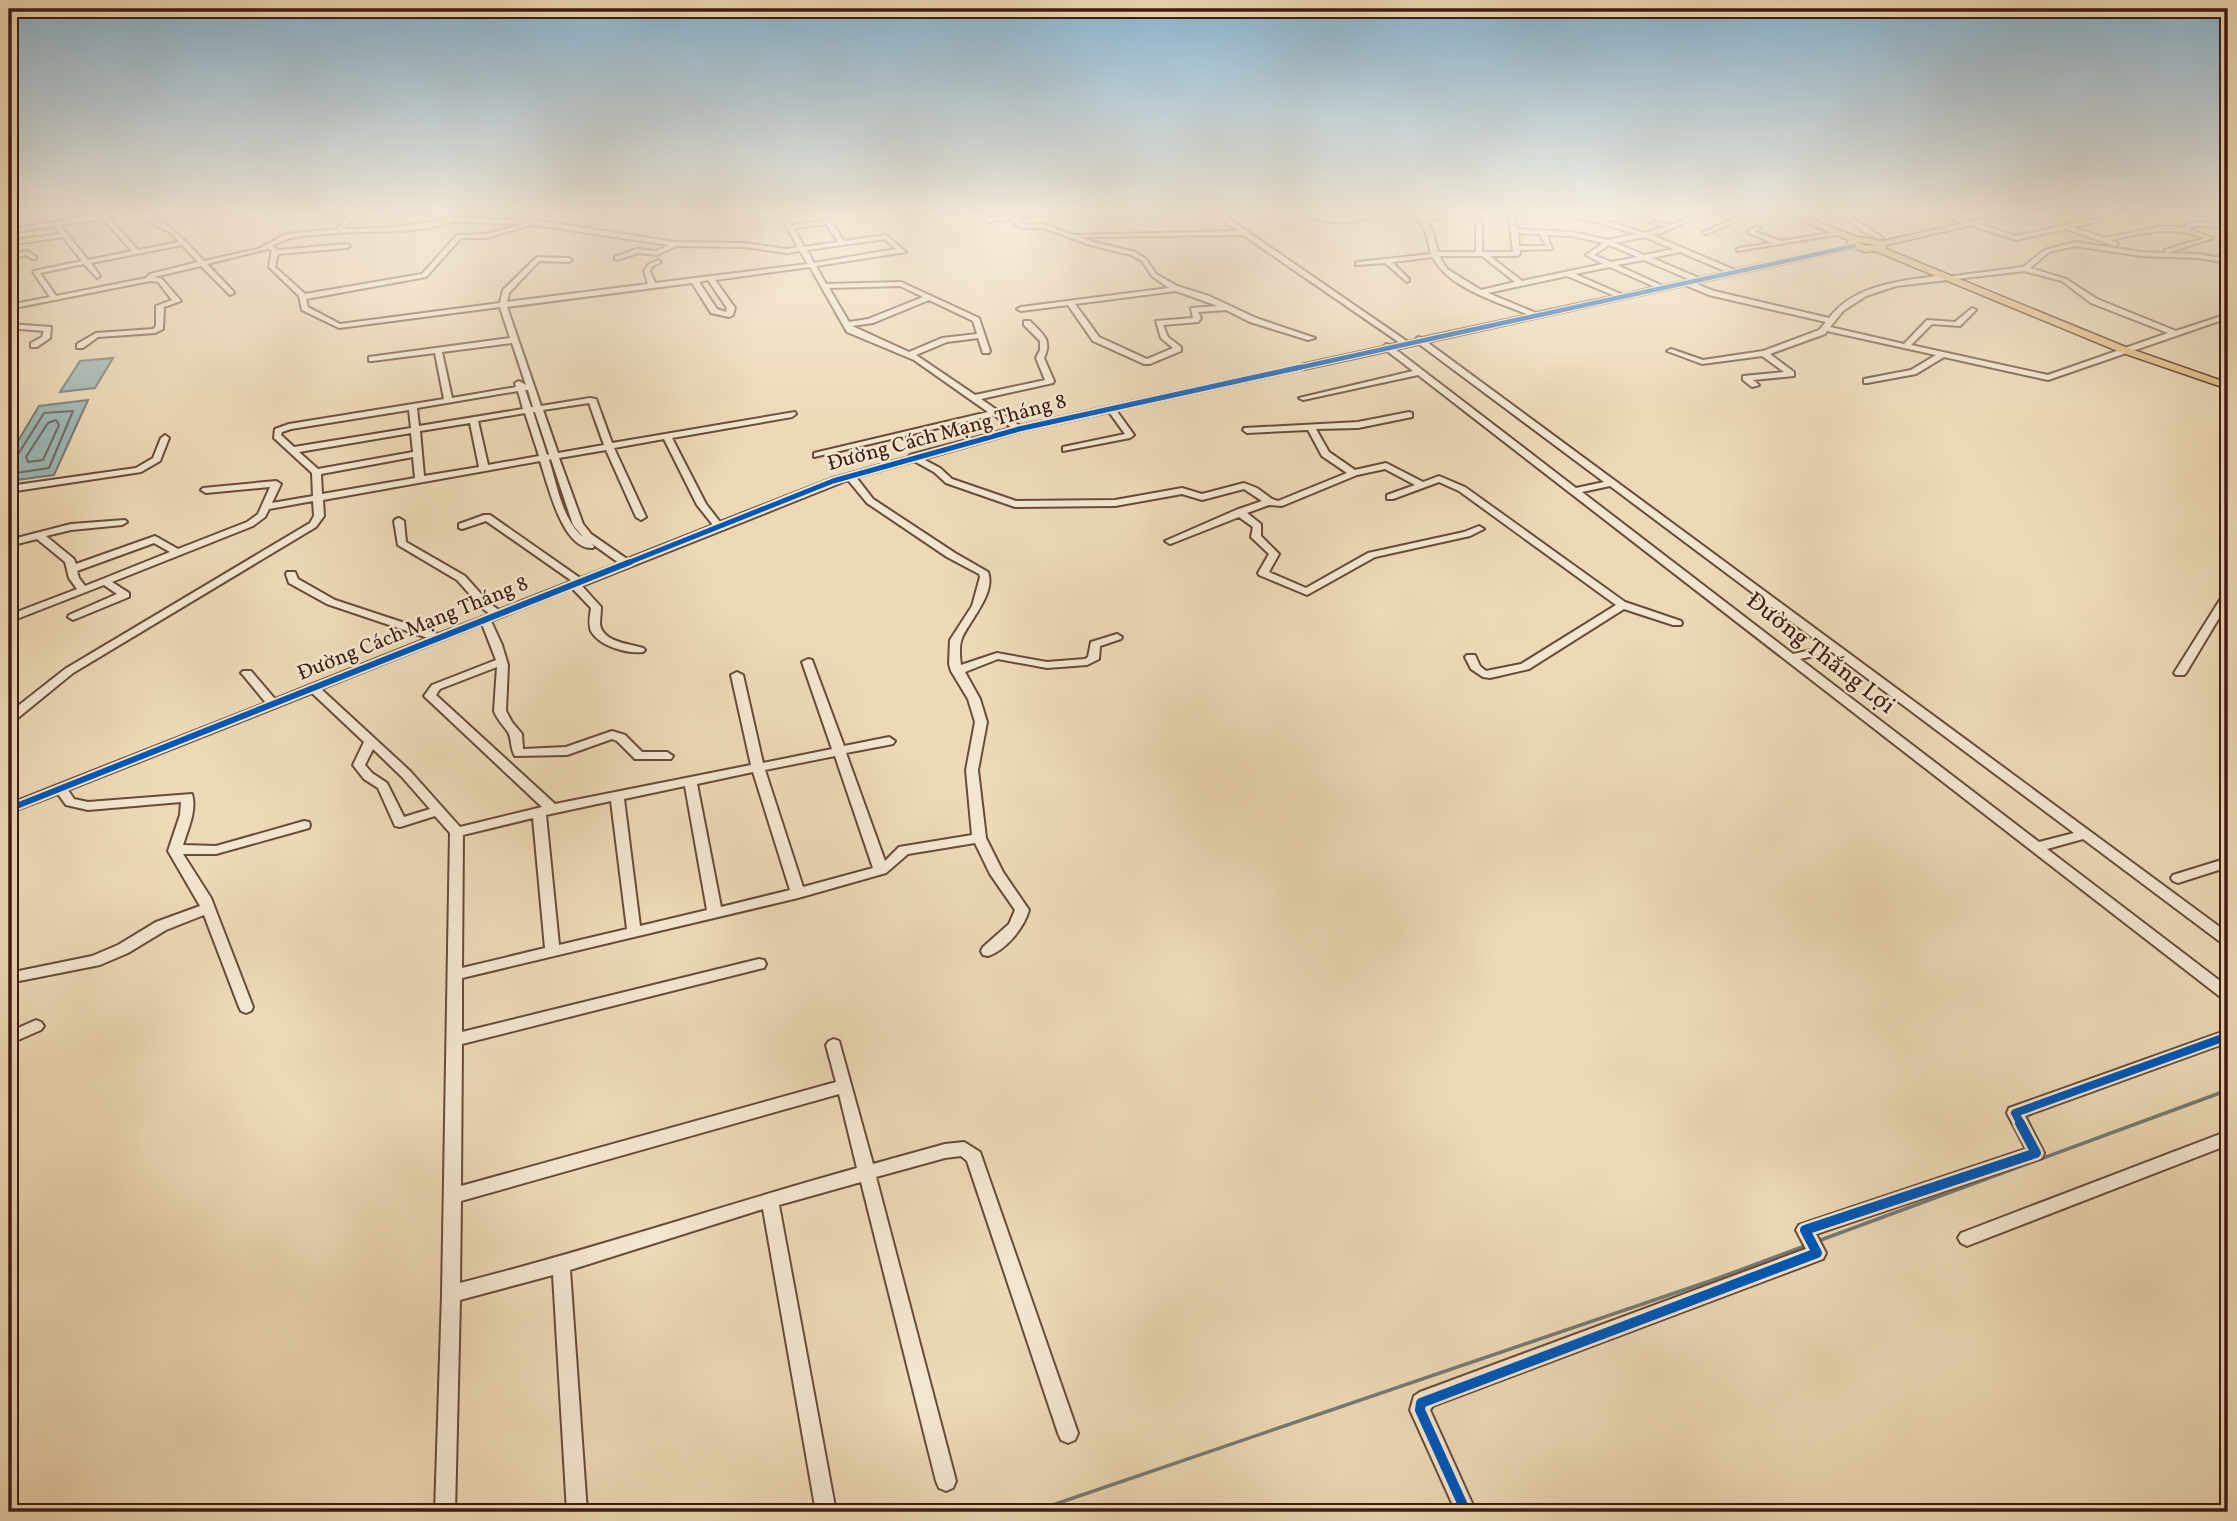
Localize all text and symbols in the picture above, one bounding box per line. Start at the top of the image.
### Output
street label: Đường Cách Mạng Tháng 8 [824,387,1070,479]
street label: Đường Cách Mạng Tháng 8 [293,569,533,689]
street label: Đường Thắng Lợi [1738,585,1902,723]

